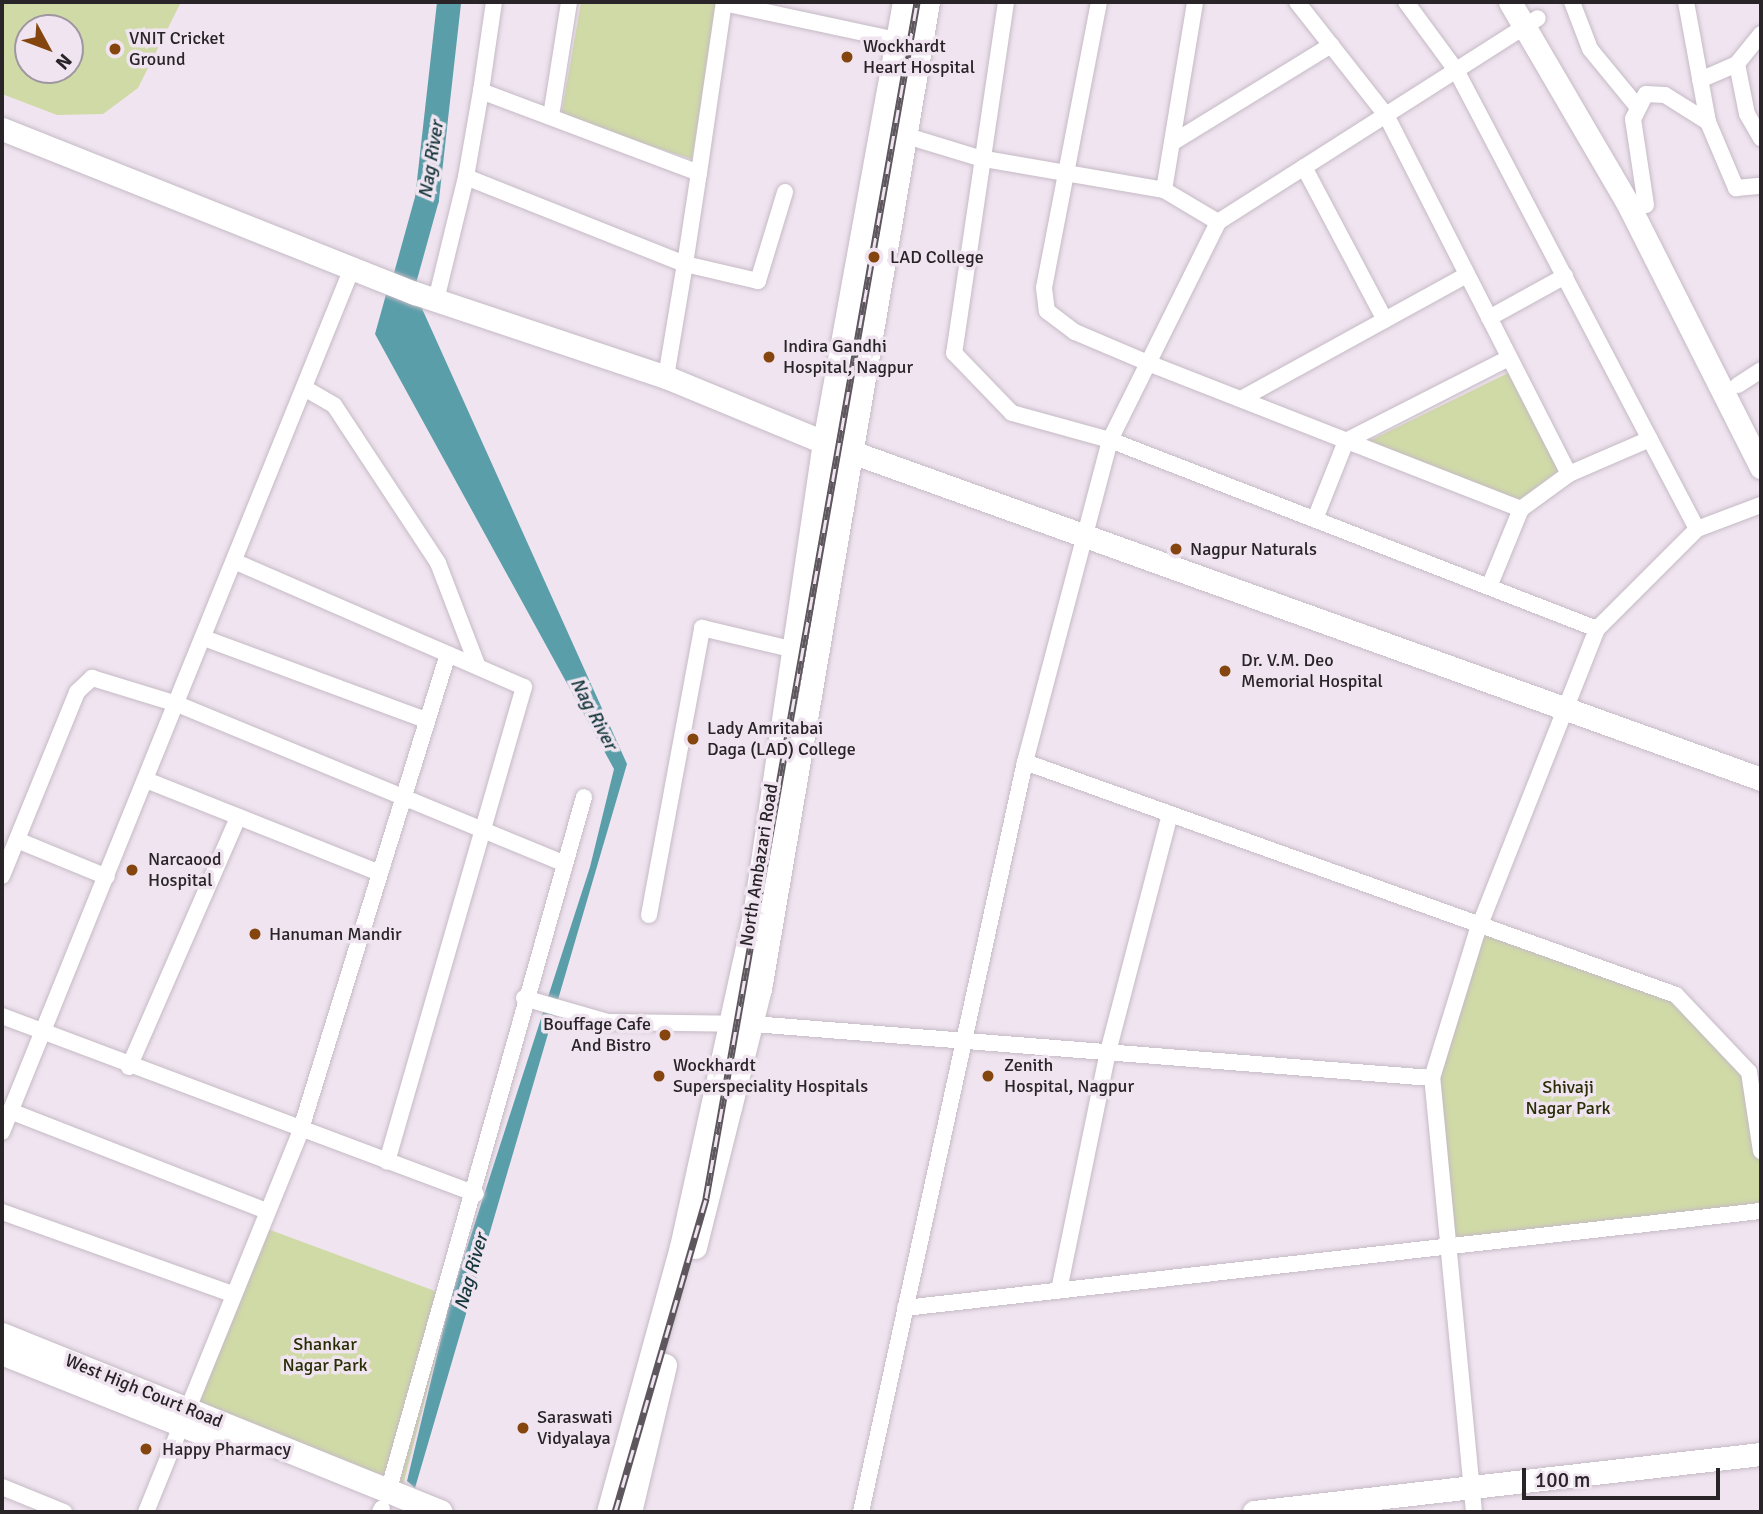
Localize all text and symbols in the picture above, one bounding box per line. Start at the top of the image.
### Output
north arrow [14,14,84,84]
place label: VNIT Cricket Ground [129,28,225,70]
place label: Wockhardt Heart Hospital [863,36,975,78]
marker: VNIT Cricket Ground [107,41,123,57]
marker: Wockhardt Heart Hospital [837,47,857,67]
text: N [50,49,77,74]
water label: Nag River [415,120,449,200]
place label: LAD College [890,246,984,268]
marker: LAD College [864,247,884,267]
place label: Indira Gandhi Hospital, Nagpur [783,336,913,378]
marker: Indira Gandhi Hospital, Nagpur [761,349,777,365]
place label: Nagpur Naturals [1190,538,1317,560]
marker: Nagpur Naturals [1168,541,1184,557]
place label: Dr. V.M. Deo Memorial Hospital [1241,650,1383,692]
marker: Dr. V.M. Deo Memorial Hospital [1215,661,1235,681]
water label: Nag River [565,674,621,754]
place label: Lady Amritabai Daga (LAD) College [707,718,856,760]
marker: Lady Amritabai Daga (LAD) College [685,731,701,747]
street label: North Ambazari Road [735,782,783,948]
place label: Narcaood Hospital [148,849,221,892]
marker: Narcaood Hospital [122,860,142,880]
place label: Hanuman Mandir [269,923,402,945]
marker: Hanuman Mandir [247,926,263,942]
place label: Bouffage Cafe And Bistro [543,1014,651,1056]
marker: Bouffage Cafe And Bistro [657,1027,673,1043]
place label: Wockhardt Superspeciality Hospitals [673,1055,868,1098]
place label: Zenith Hospital, Nagpur [1004,1055,1134,1098]
marker: Zenith Hospital, Nagpur [978,1066,998,1086]
marker: Wockhardt Superspeciality Hospitals [651,1068,667,1084]
park label: Shivaji Nagar Park [1525,1077,1611,1120]
water label: Nag River [450,1231,494,1313]
park label: Shankar Nagar Park [282,1334,368,1376]
street label: West High Court Road [62,1350,226,1432]
place label: Saraswati Vidyalaya [537,1407,613,1450]
marker: Saraswati Vidyalaya [515,1420,531,1436]
place label: Happy Pharmacy [162,1438,291,1460]
marker: Happy Pharmacy [136,1439,156,1459]
scale bar [1525,1454,1723,1498]
text: 100 m [1535,1467,1590,1493]

